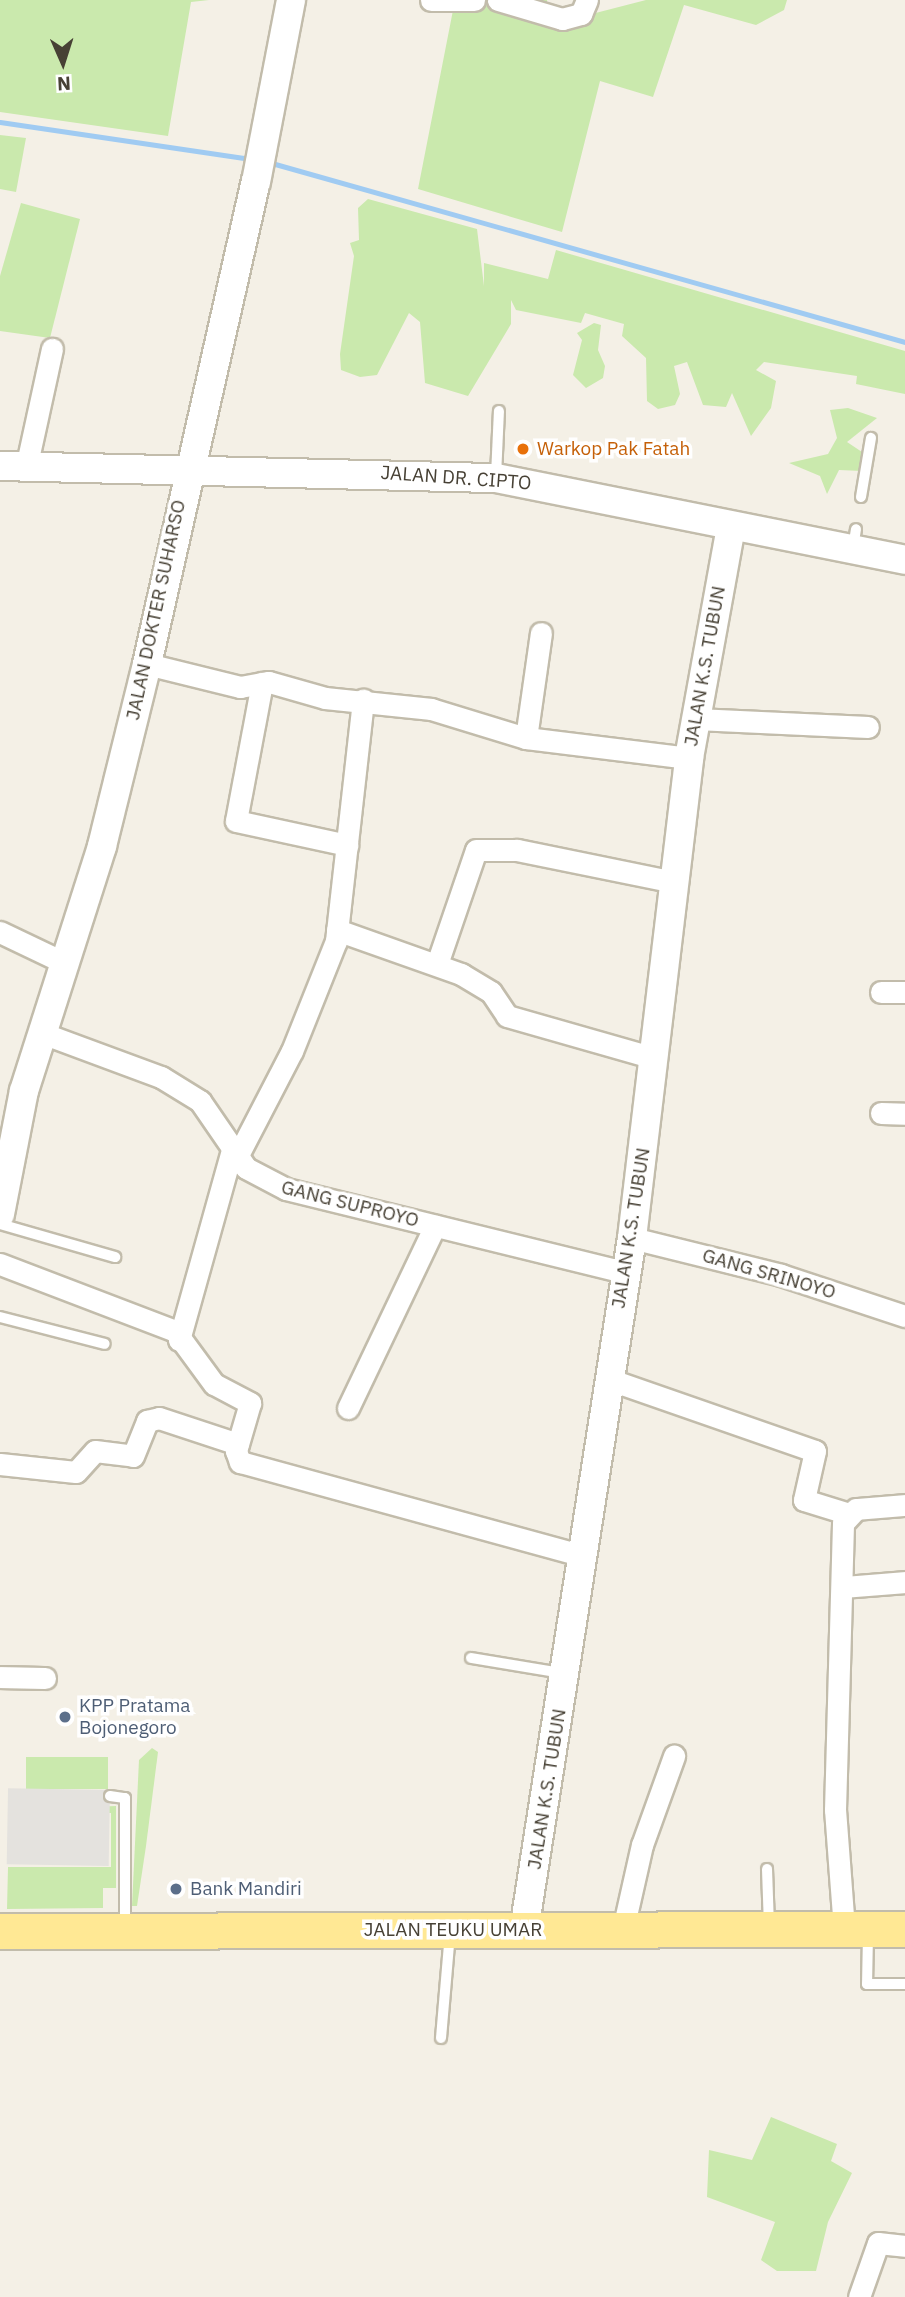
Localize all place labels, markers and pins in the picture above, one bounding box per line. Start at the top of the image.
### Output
place label: Warkop Pak Fatah [537,438,690,460]
marker: Warkop Pak Fatah [515,441,531,457]
place label: KPP Pratama Bojonegoro [79,1695,190,1739]
marker: KPP Pratama Bojonegoro [57,1709,73,1725]
place label: Bank Mandiri [190,1878,302,1900]
marker: Bank Mandiri [168,1881,184,1897]

